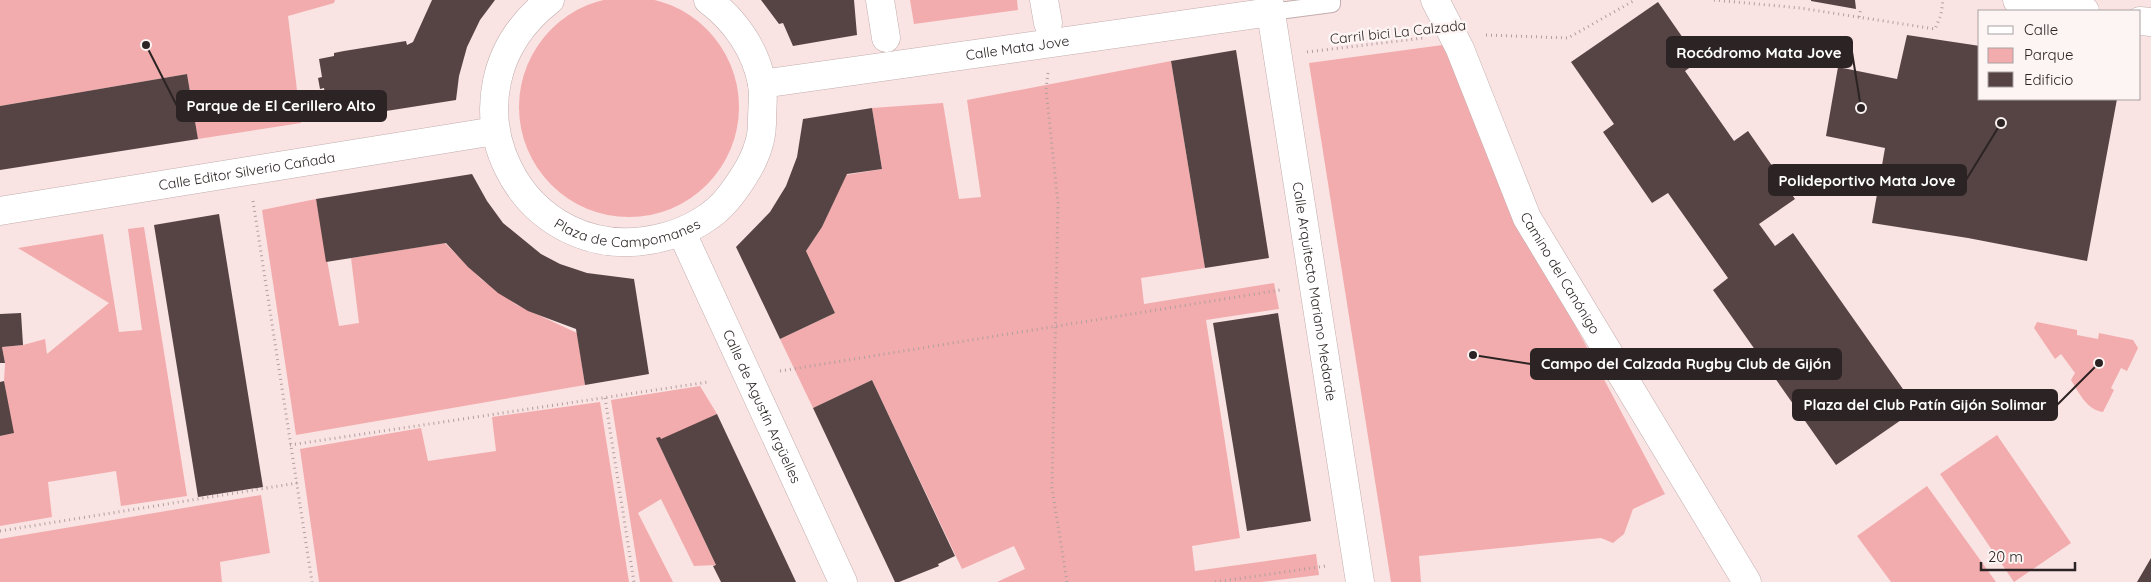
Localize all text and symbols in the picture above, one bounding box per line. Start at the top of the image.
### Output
legend [1978,10,2141,100]
street label: Carril bici La Calzada [1329,16,1467,48]
text: Calle [2024,20,2058,39]
street label: Calle Mata Jove [964,32,1071,64]
callout: Rocódromo Mata Jove [1667,37,1852,67]
text: Rocódromo Mata Jove [1676,43,1842,62]
text: Parque [2024,45,2074,64]
text: Edificio [2024,70,2073,89]
callout: Parque de El Cerillero Alto [177,91,386,121]
text: Parque de El Cerillero Alto [186,96,376,115]
street label: Calle Editor Silverio Cañada [157,148,336,194]
callout: Polideportivo Mata Jove [1769,165,1966,195]
text: Polideportivo Mata Jove [1778,171,1956,190]
street label: Calle Arquitecto Mariano Medarde [1289,181,1341,402]
street label: Plaza de Campomanes [553,210,703,226]
street label: Camino del Canónigo [1517,210,1604,337]
text: Plaza de Campomanes [551,214,703,251]
street label: Calle de Agustín Argüelles [719,327,805,486]
callout: Campo del Calzada Rugby Club de Gijón [1531,349,1841,379]
text: Campo del Calzada Rugby Club de Gijón [1541,354,1831,373]
callout: Plaza del Club Patín Gijón Solimar [1793,390,2057,420]
text: Plaza del Club Patín Gijón Solimar [1803,395,2047,414]
scale bar [1981,540,2075,572]
text: 20 m [1988,547,2023,566]

